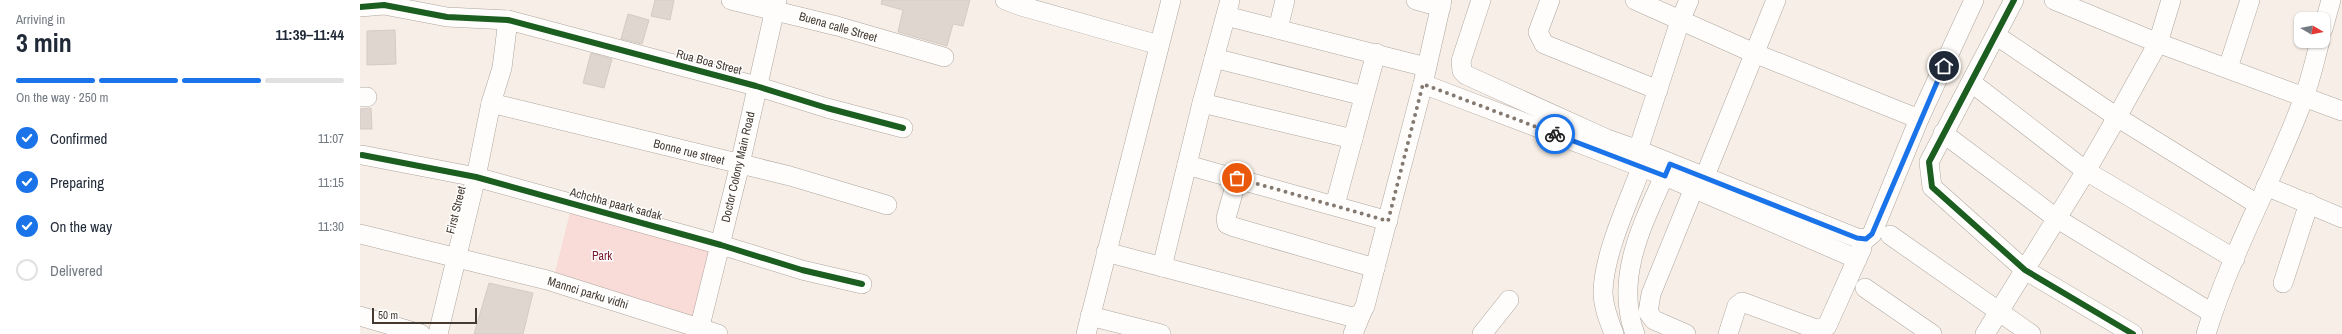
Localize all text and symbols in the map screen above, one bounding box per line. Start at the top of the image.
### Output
street label: Buena calle Street [797,8,879,46]
text: Arriving in [16,11,65,28]
north arrow [2294,12,2330,48]
map controls [2294,12,2330,48]
text: 11:39–11:44 [276,24,344,45]
text: 3 min [16,25,72,60]
street label: Rua Boa Street [674,46,744,79]
pin [1927,49,1961,83]
icon: home [1933,55,1955,77]
text: On the way · 250 m [16,89,108,106]
street label: Doctor Colony Main Road [717,110,759,224]
courier [1535,114,1575,154]
icon: bike [1544,123,1566,145]
icon: check [16,127,38,149]
text: Confirmed [50,128,107,149]
text: 11:07 [318,130,344,147]
street label: Bonne rue street [652,135,726,169]
pin [1220,161,1254,195]
icon: bag [1226,167,1248,189]
icon: check [16,171,38,193]
text: Preparing [50,172,104,193]
text: 11:15 [318,174,344,191]
street label: First Street [442,184,470,236]
street label: Achchha paark sadak [567,184,664,224]
icon: check [16,215,38,237]
text: On the way [50,216,112,237]
text: 11:30 [318,218,344,235]
park label: Park [592,248,612,264]
text: Delivered [50,260,103,281]
street label: Mannci parku vidhi [546,273,630,313]
scale bar [372,306,477,325]
text: 50 m [378,308,398,322]

